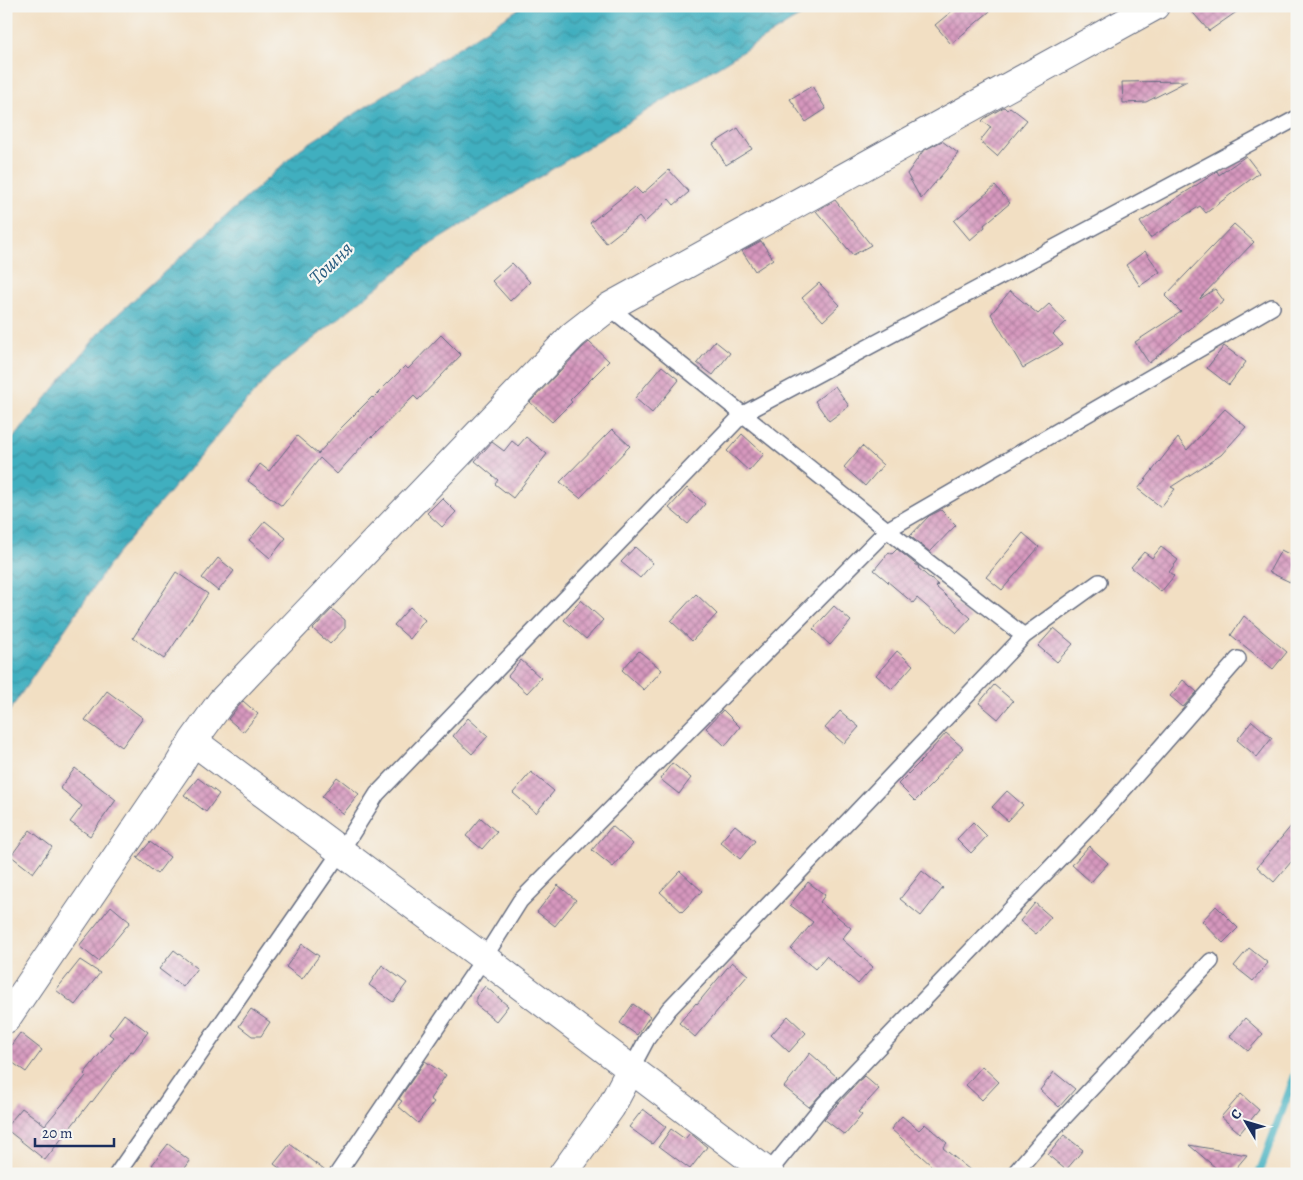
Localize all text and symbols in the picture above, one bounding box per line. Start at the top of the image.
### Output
water label: Тошня [303,235,359,291]
north arrow [1220,1098,1270,1148]
text: С [1226,1105,1247,1124]
scale bar [35,1115,114,1147]
text: 20 m [42,1123,73,1143]

